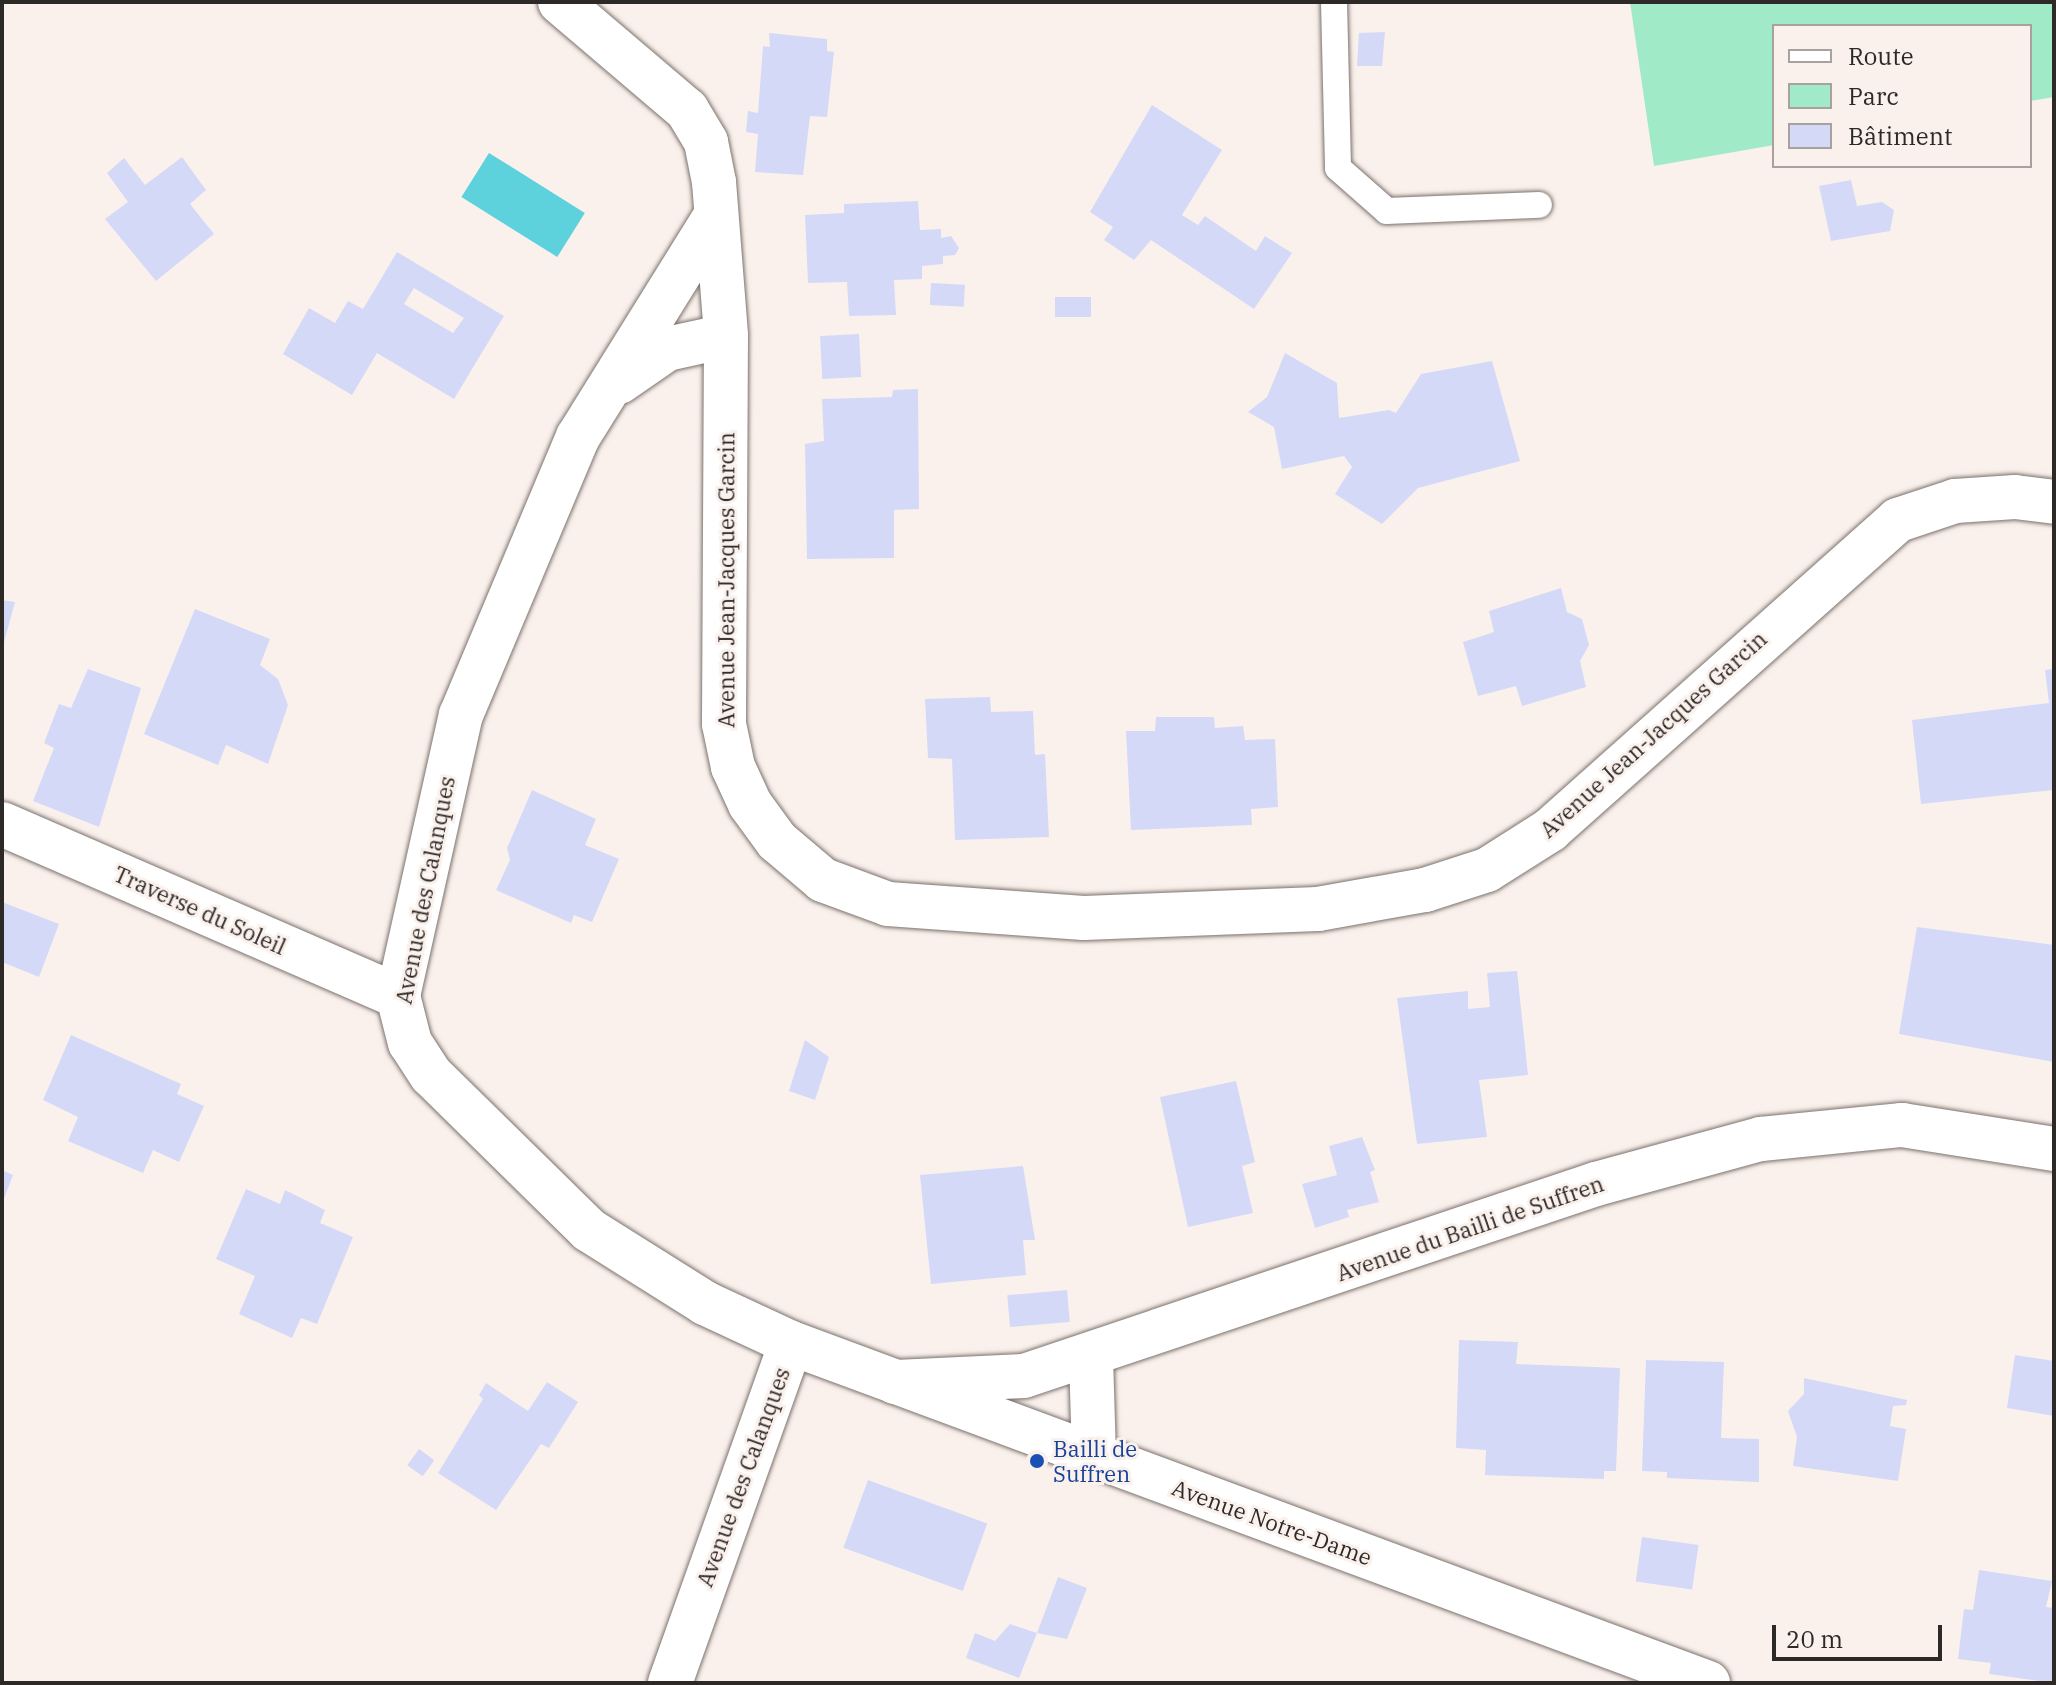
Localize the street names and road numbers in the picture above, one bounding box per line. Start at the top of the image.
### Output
street label: Avenue Jean-Jacques Garcin [713,432,739,728]
street label: Avenue Jean-Jacques Garcin [1534,625,1772,843]
street label: Avenue des Calanques [390,774,460,1006]
street label: Traverse du Soleil [110,860,290,960]
street label: Avenue du Bailli de Suffren [1333,1170,1607,1286]
street label: Avenue des Calanques [691,1364,795,1590]
street label: Avenue Notre-Dame [1169,1474,1375,1570]

